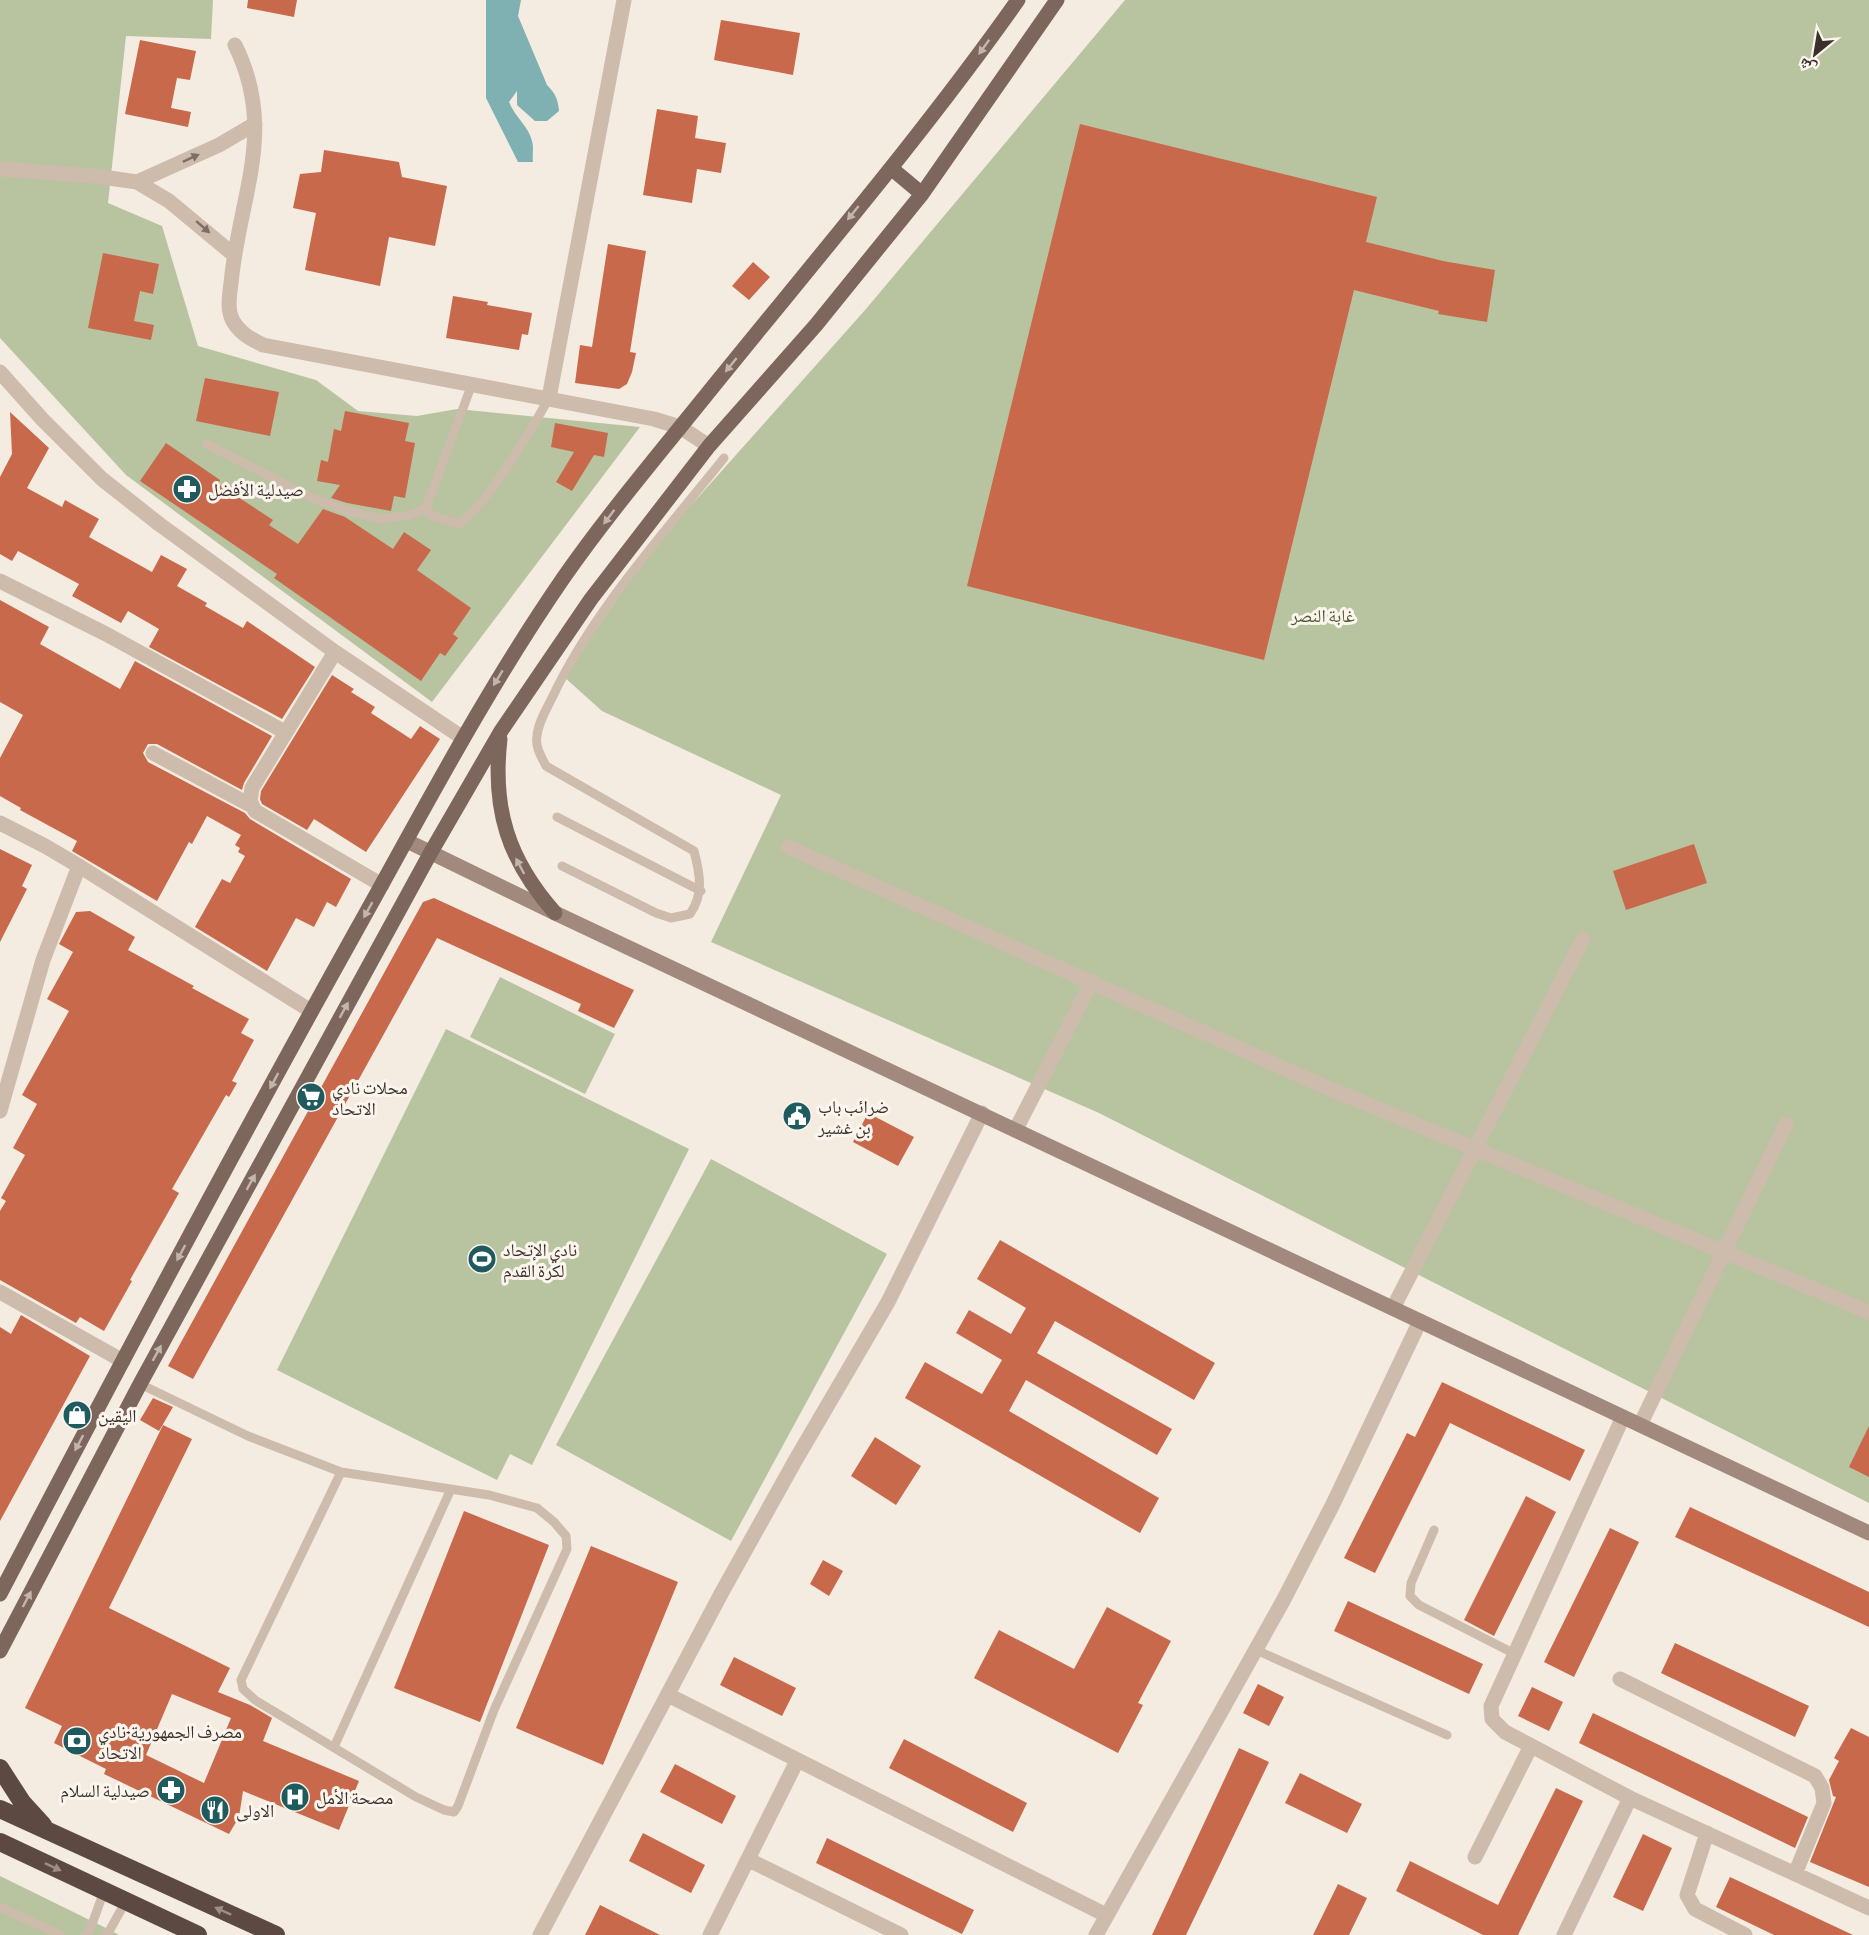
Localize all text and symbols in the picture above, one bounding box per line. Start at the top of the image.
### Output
north arrow [1785,24,1845,84]
one-way arrow [978,40,990,55]
text: ش [1796,54,1820,79]
one-way arrow [182,153,200,163]
one-way arrow [847,205,860,221]
one-way arrow [195,221,211,234]
one-way arrow [725,357,737,372]
pharmacy icon: صيدلية الأفضل [171,473,203,505]
place label: صيدلية الأفضل [208,479,304,501]
one-way arrow [603,509,615,524]
park label: غابة النصر [1290,605,1355,626]
one-way arrow [493,670,504,686]
one-way arrow [516,857,525,874]
one-way arrow [363,902,373,919]
one-way arrow [339,1002,349,1019]
one-way arrow [269,1073,279,1090]
place label: محلات نادي الاتحاد [332,1077,408,1119]
supermarket icon: محلات نادي الاتحاد [295,1081,327,1113]
place label: ضرائب باب بن غشير [817,1096,889,1139]
public building icon: ضرائب باب بن غشير [781,1100,813,1132]
one-way arrow [246,1173,256,1190]
place label: نادي الإتحاد لكرة القدم [503,1239,577,1283]
sports icon: نادي الإتحاد لكرة القدم [466,1243,498,1275]
one-way arrow [176,1244,186,1261]
one-way arrow [152,1344,162,1361]
shop icon: اليقين [61,1399,93,1431]
place label: اليقين [98,1405,137,1427]
one-way arrow [75,1434,85,1452]
one-way arrow [22,1591,32,1608]
place label: مصرف الجمهورية-نادي الاتحاد [98,1721,242,1763]
bank icon: مصرف الجمهورية-نادي الاتحاد [61,1725,93,1757]
pharmacy icon: صيدلية السلام [155,1774,187,1806]
place label: صيدلية السلام [60,1780,150,1803]
hospital icon: مصحة الأمل [279,1781,311,1813]
place label: مصحة الأمل [316,1787,393,1809]
restaurant icon: الاولى [199,1794,231,1826]
place label: الاولى [236,1800,274,1822]
one-way arrow [45,1862,63,1872]
one-way arrow [213,1906,231,1916]

